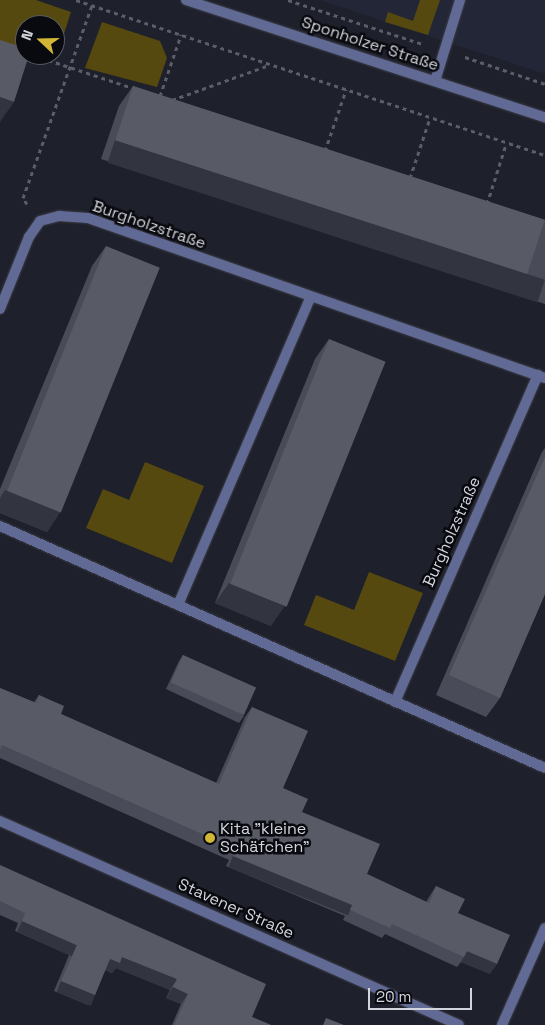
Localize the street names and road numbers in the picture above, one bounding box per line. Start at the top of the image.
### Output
street label: Sponholzer Straße [299,13,441,75]
street label: Burgholzstraße [90,197,208,253]
street label: Burgholzstraße [419,474,485,590]
street label: Stavener Straße [175,875,297,943]

